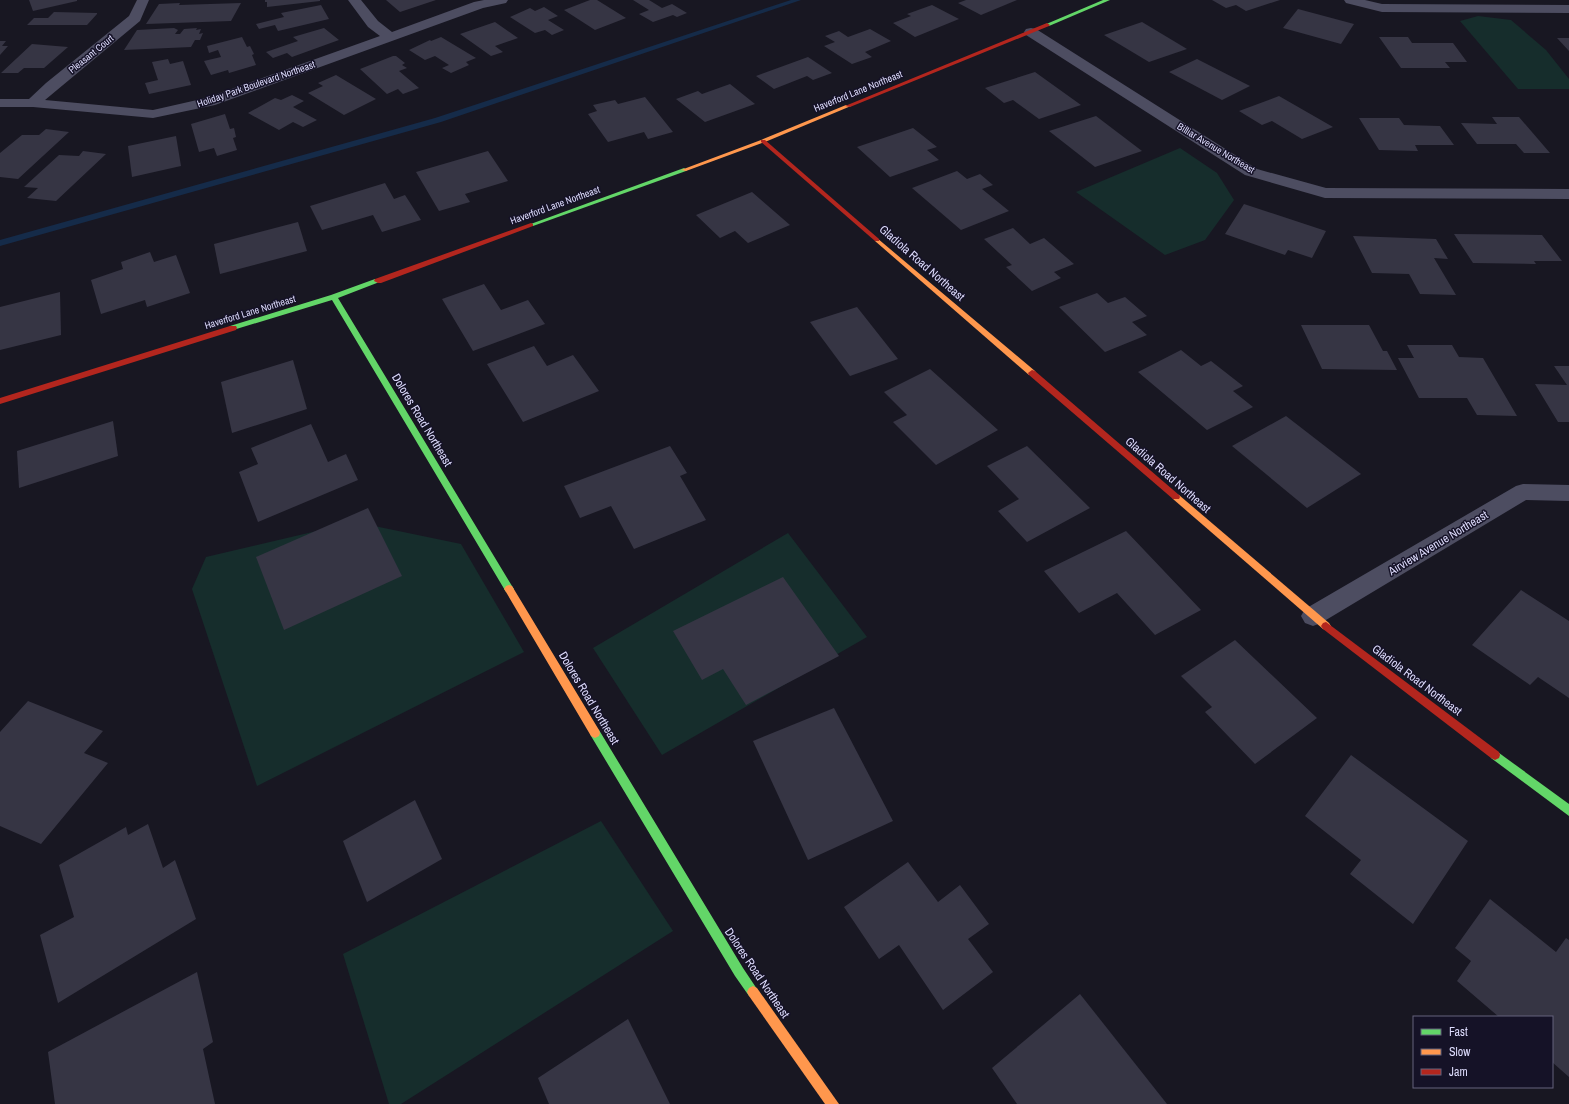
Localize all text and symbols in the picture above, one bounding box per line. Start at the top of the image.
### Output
street label: Pleasant Court [66,31,117,76]
street label: Holiday Park Boulevard Northeast [195,57,317,110]
street label: Haverford Lane Northeast [812,67,905,115]
street label: Billiar Avenue Northeast [1175,120,1258,177]
street label: Haverford Lane Northeast [508,183,602,227]
street label: Gladiola Road Northeast [876,221,968,305]
street label: Haverford Lane Northeast [203,292,298,332]
street label: Dolores Road Northeast [388,371,456,470]
street label: Gladiola Road Northeast [1122,433,1214,517]
street label: Airview Avenue Northeast [1384,507,1491,580]
street label: Gladiola Road Northeast [1369,641,1465,719]
street label: Dolores Road Northeast [555,649,623,748]
street label: Dolores Road Northeast [721,925,793,1021]
legend [1413,1016,1553,1088]
text: Fast [1449,1024,1468,1040]
text: Slow [1449,1044,1471,1060]
text: Jam [1449,1064,1468,1080]

